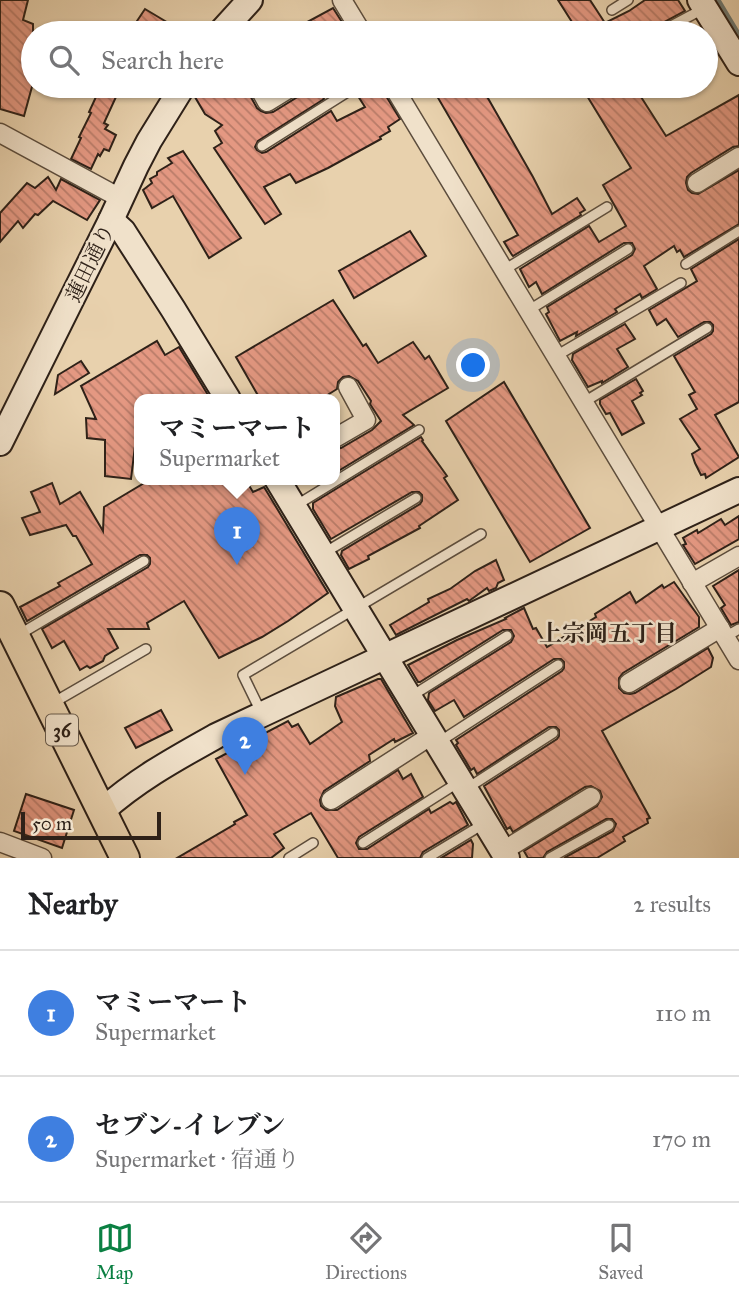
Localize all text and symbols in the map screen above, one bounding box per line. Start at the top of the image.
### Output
search box [21,21,718,98]
icon: search [45,41,83,79]
text: Search here [101,44,224,76]
street label: 蓮田通り [60,220,120,306]
your location [456,348,490,382]
popup [134,394,340,485]
text: マミーマート [159,412,315,444]
text: Supermarket [159,444,280,472]
pin: 1 [214,507,260,565]
district label: 上宗岡五丁目 [539,619,677,647]
road number: 36 [46,715,78,746]
pin: 2 [222,717,268,775]
scale bar [21,809,161,841]
text: 50 m [32,812,72,835]
text: Nearby [28,886,118,922]
text: 2 results [633,890,711,918]
text: マミーマート [95,986,251,1018]
text: 1 [46,999,56,1027]
text: 110 m [655,999,711,1027]
text: Supermarket [95,1018,216,1046]
text: セブン-イレブン [95,1109,286,1141]
text: 2 [45,1125,57,1153]
text: 170 m [652,1125,711,1153]
text: Supermarket · 宿通り [95,1145,300,1173]
tab: Map [96,1219,134,1284]
tab: Directions [325,1219,407,1284]
tab: Saved [598,1219,643,1284]

